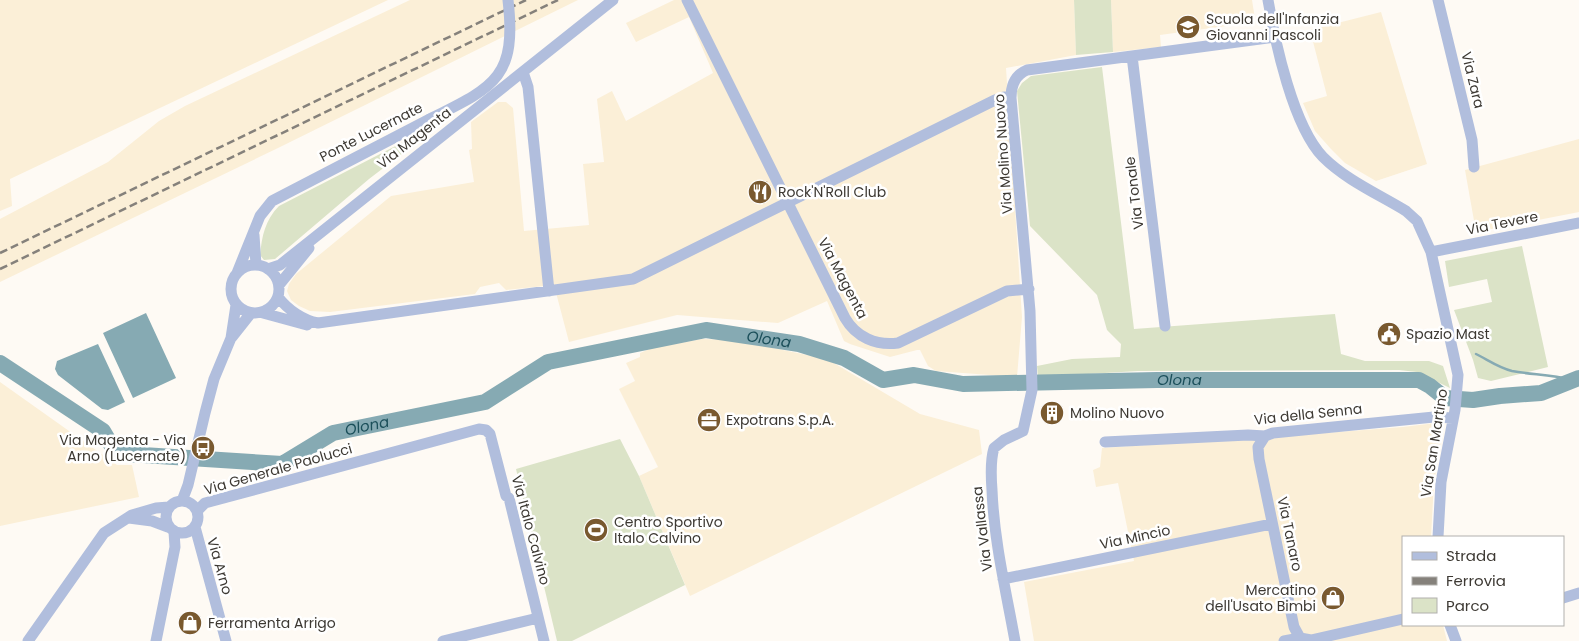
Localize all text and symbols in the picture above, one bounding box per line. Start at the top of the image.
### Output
place label: Scuola dell'Infanzia Giovanni Pascoli [1206,9,1339,45]
school or university icon: Scuola dell'Infanzia Giovanni Pascoli [1175,14,1201,40]
street label: Via Zara [1456,50,1490,110]
street label: Via Molino Nuovo [989,93,1017,215]
street label: Ponte Lucernate [316,97,426,167]
street label: Via Magenta [373,103,455,173]
street label: Via Tonale [1120,155,1148,231]
restaurant icon: Rock'N'Roll Club [747,179,773,205]
place label: Rock'N'Roll Club [778,182,886,202]
street label: Via Tevere [1464,206,1540,240]
street label: Via Magenta [813,234,873,322]
public building icon: Spazio Mast [1376,321,1402,347]
place label: Spazio Mast [1406,324,1490,344]
water label: Olona [745,325,793,353]
water label: Olona [1157,369,1202,390]
street label: Via San Martino [1416,387,1452,499]
street label: Via della Senna [1253,398,1363,430]
building icon: Molino Nuovo [1039,400,1065,426]
place label: Molino Nuovo [1070,403,1164,423]
office icon: Expotrans S.p.A. [696,407,722,433]
place label: Expotrans S.p.A. [726,410,834,430]
water label: Olona [343,411,391,440]
place label: Via Magenta - Via Arno (Lucernate) [59,430,186,466]
bus stop icon: Via Magenta - Via Arno (Lucernate) [190,435,216,461]
street label: Via Generale Paolucci [202,438,354,500]
street label: Via Italo Calvino [507,473,555,587]
street label: Via Vallassa [967,485,997,573]
street label: Via Tanaro [1272,495,1308,573]
place label: Centro Sportivo Italo Calvino [614,512,723,548]
sports icon: Centro Sportivo Italo Calvino [583,517,609,543]
street label: Via Mincio [1098,520,1172,554]
street label: Via Arno [202,535,238,597]
legend [1402,536,1564,626]
text: Strada [1446,545,1496,566]
text: Ferrovia [1446,570,1506,591]
place label: Mercatino dell'Usato Bimbi [1205,580,1316,616]
shop icon: Mercatino dell'Usato Bimbi [1320,585,1346,611]
text: Parco [1446,595,1489,616]
shop icon: Ferramenta Arrigo [177,610,203,636]
place label: Ferramenta Arrigo [208,613,336,633]

